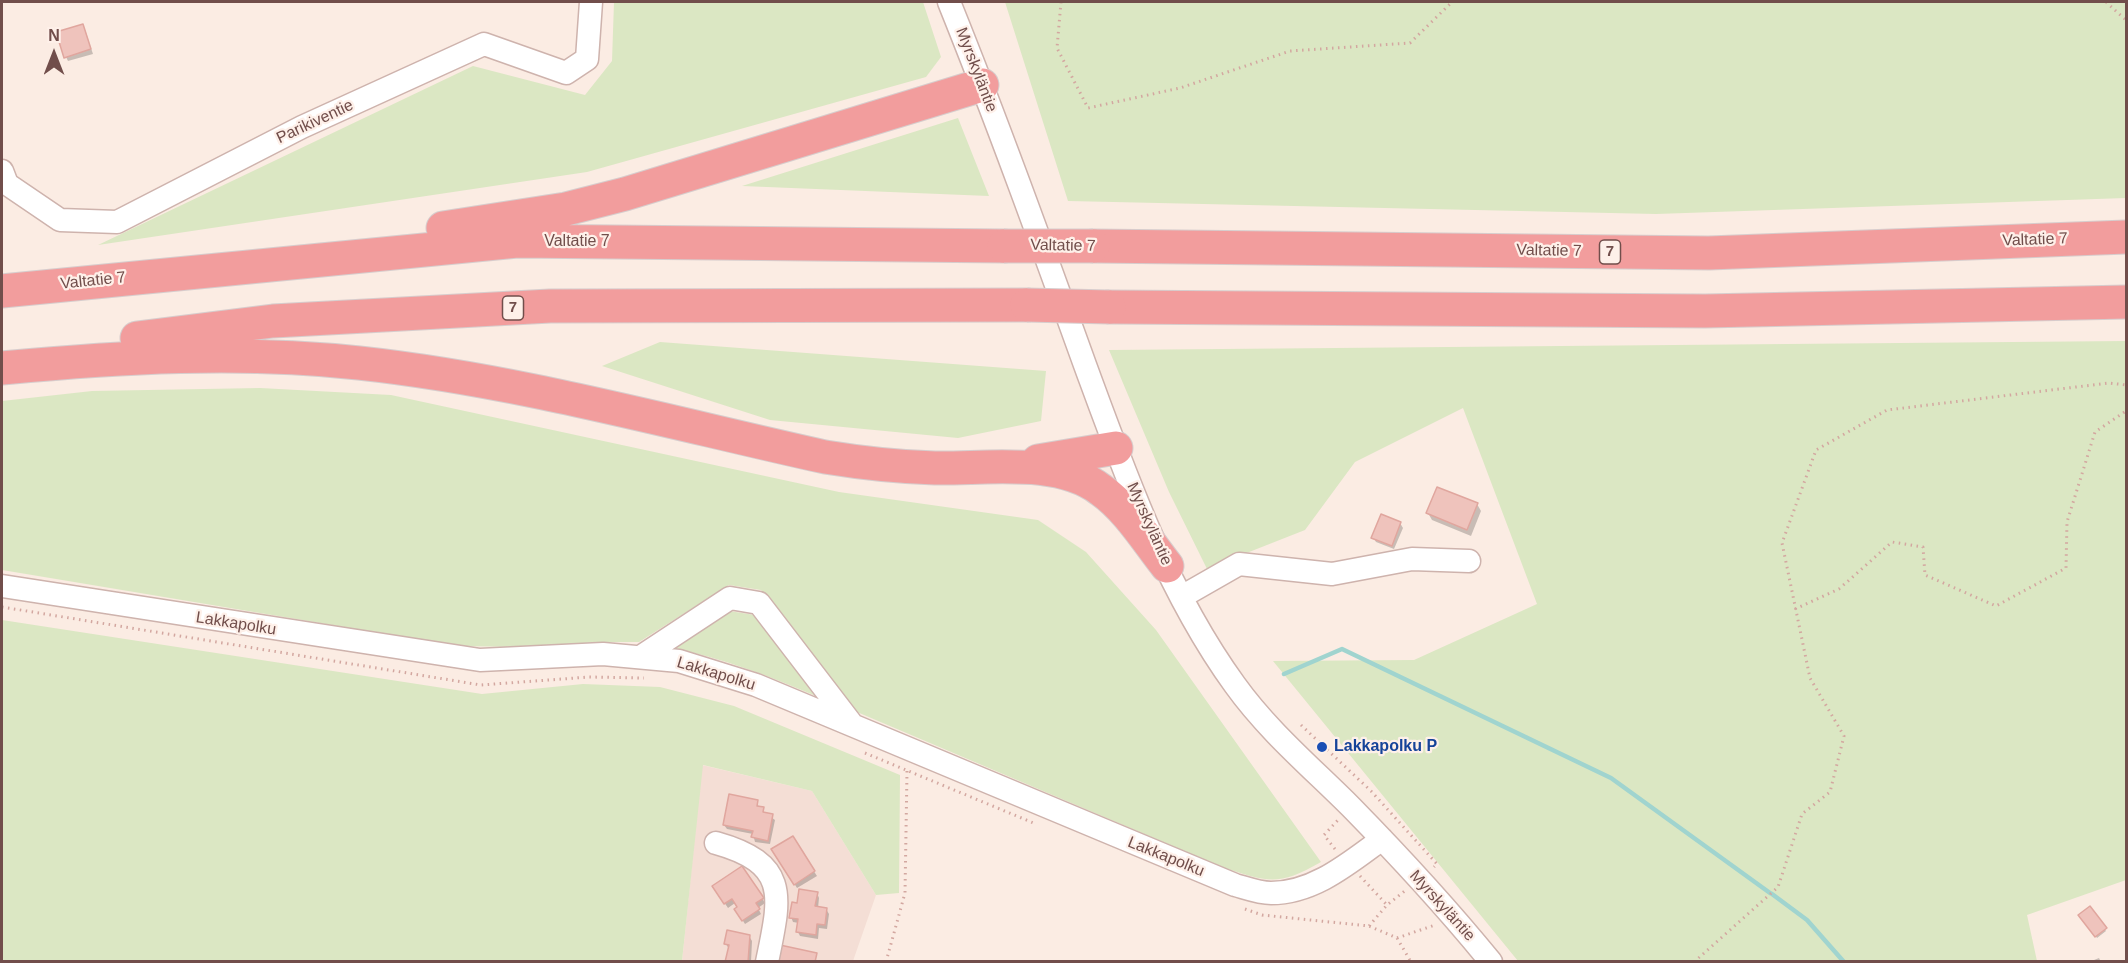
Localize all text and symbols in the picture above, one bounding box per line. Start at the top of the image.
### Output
north arrow [24,24,84,84]
street label: Myrskyläntie [951,25,1001,115]
text: N [48,27,60,44]
street label: Parikiventie [273,96,357,148]
street label: Valtatie 7 [2002,229,2068,251]
street label: Valtatie 7 [544,232,610,252]
street label: Valtatie 7 [1030,236,1096,256]
road number: 7 [1600,240,1620,264]
street label: Valtatie 7 [1516,241,1582,261]
street label: Valtatie 7 [59,268,127,294]
road number: 7 [502,296,524,320]
street label: Myrskyläntie [1122,479,1176,569]
street label: Lakkapolku [195,608,277,640]
street label: Lakkapolku [674,653,758,695]
place label: Lakkapolku P [1334,737,1437,757]
marker: Lakkapolku P [1315,740,1329,754]
street label: Lakkapolku [1125,833,1207,881]
street label: Myrskyläntie [1405,867,1479,945]

